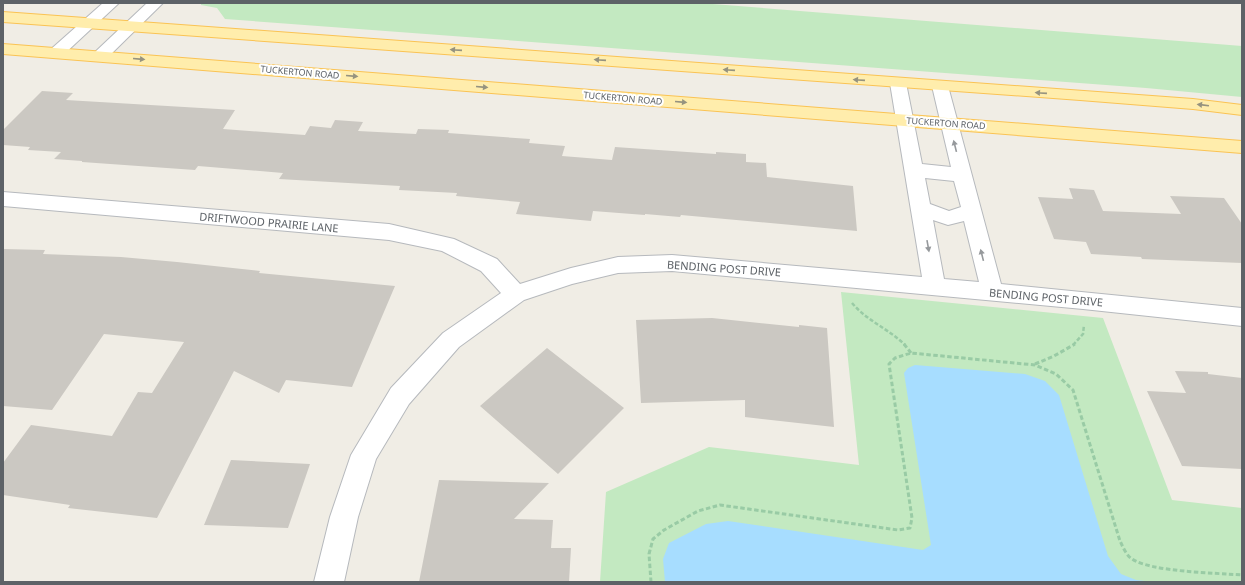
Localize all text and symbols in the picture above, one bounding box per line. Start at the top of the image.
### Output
one-way arrow [450,46,462,53]
one-way arrow [133,56,145,63]
one-way arrow [594,57,606,64]
street label: TUCKERTON ROAD [260,62,340,82]
one-way arrow [723,67,735,74]
one-way arrow [346,73,358,80]
one-way arrow [853,76,865,83]
one-way arrow [476,83,488,90]
street label: TUCKERTON ROAD [583,88,663,108]
one-way arrow [1035,89,1047,96]
one-way arrow [675,99,687,106]
one-way arrow [1197,102,1209,108]
street label: TUCKERTON ROAD [906,114,986,132]
one-way arrow [952,140,958,152]
street label: DRIFTWOOD PRAIRIE LANE [199,208,339,236]
one-way arrow [925,240,931,252]
one-way arrow [979,248,985,260]
street label: BENDING POST DRIVE [667,257,781,279]
street label: BENDING POST DRIVE [988,285,1104,309]

